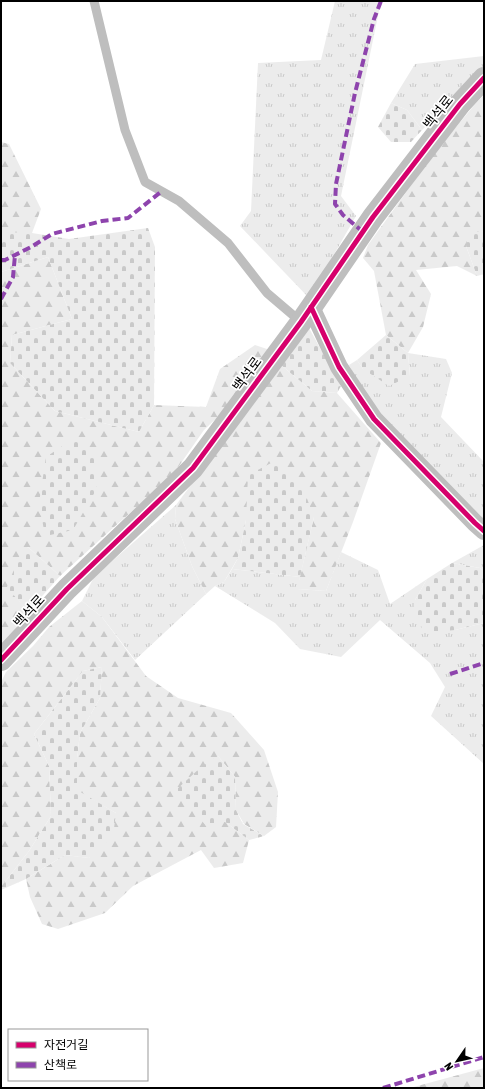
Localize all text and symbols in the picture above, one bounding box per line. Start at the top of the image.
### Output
street label: 백석로 [420,92,456,132]
street label: 백석로 [229,354,265,394]
street label: 백석로 [10,591,48,631]
legend [8,1029,148,1081]
text: 자전거길 [44,1038,88,1052]
north arrow [437,1041,477,1081]
text: 산책로 [44,1058,77,1072]
text: N [442,1061,456,1073]

